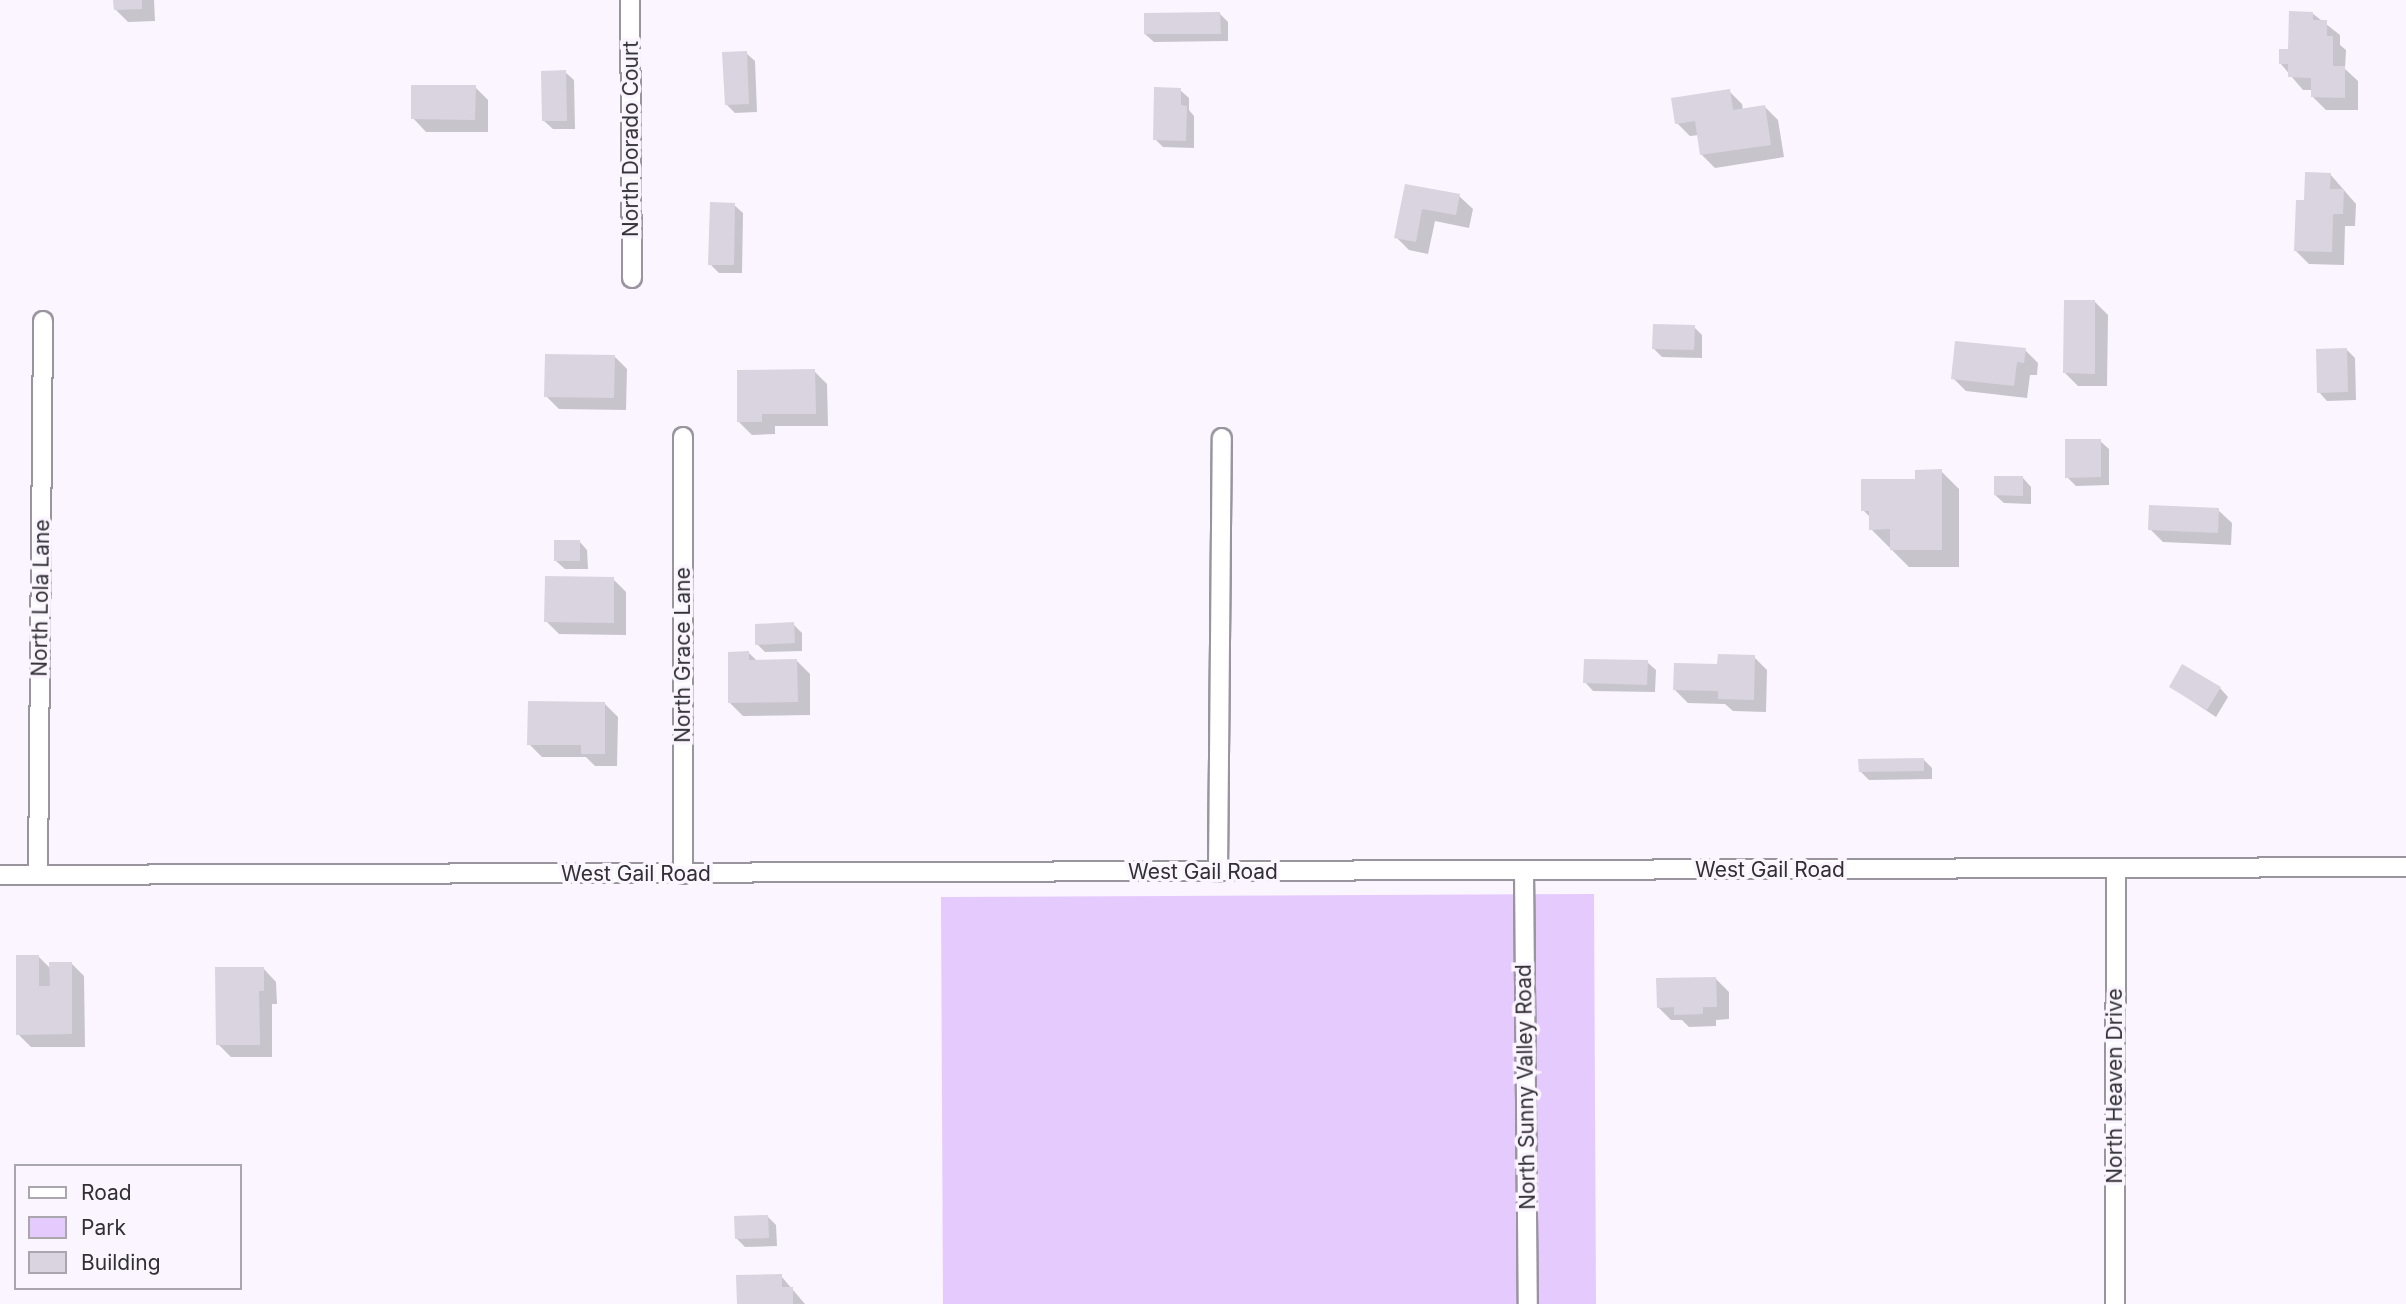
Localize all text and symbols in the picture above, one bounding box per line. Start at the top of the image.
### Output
street label: North Dorado Court [618,41,644,237]
street label: North Lola Lane [27,519,55,677]
street label: North Grace Lane [670,567,696,743]
street label: West Gail Road [1695,857,1845,883]
street label: West Gail Road [1128,859,1278,885]
street label: West Gail Road [561,861,711,887]
street label: North Sunny Valley Road [1511,964,1541,1210]
street label: North Heaven Drive [2102,988,2128,1184]
legend [14,1164,242,1290]
text: Road [81,1180,132,1205]
text: Park [81,1215,126,1240]
text: Building [81,1250,161,1275]

